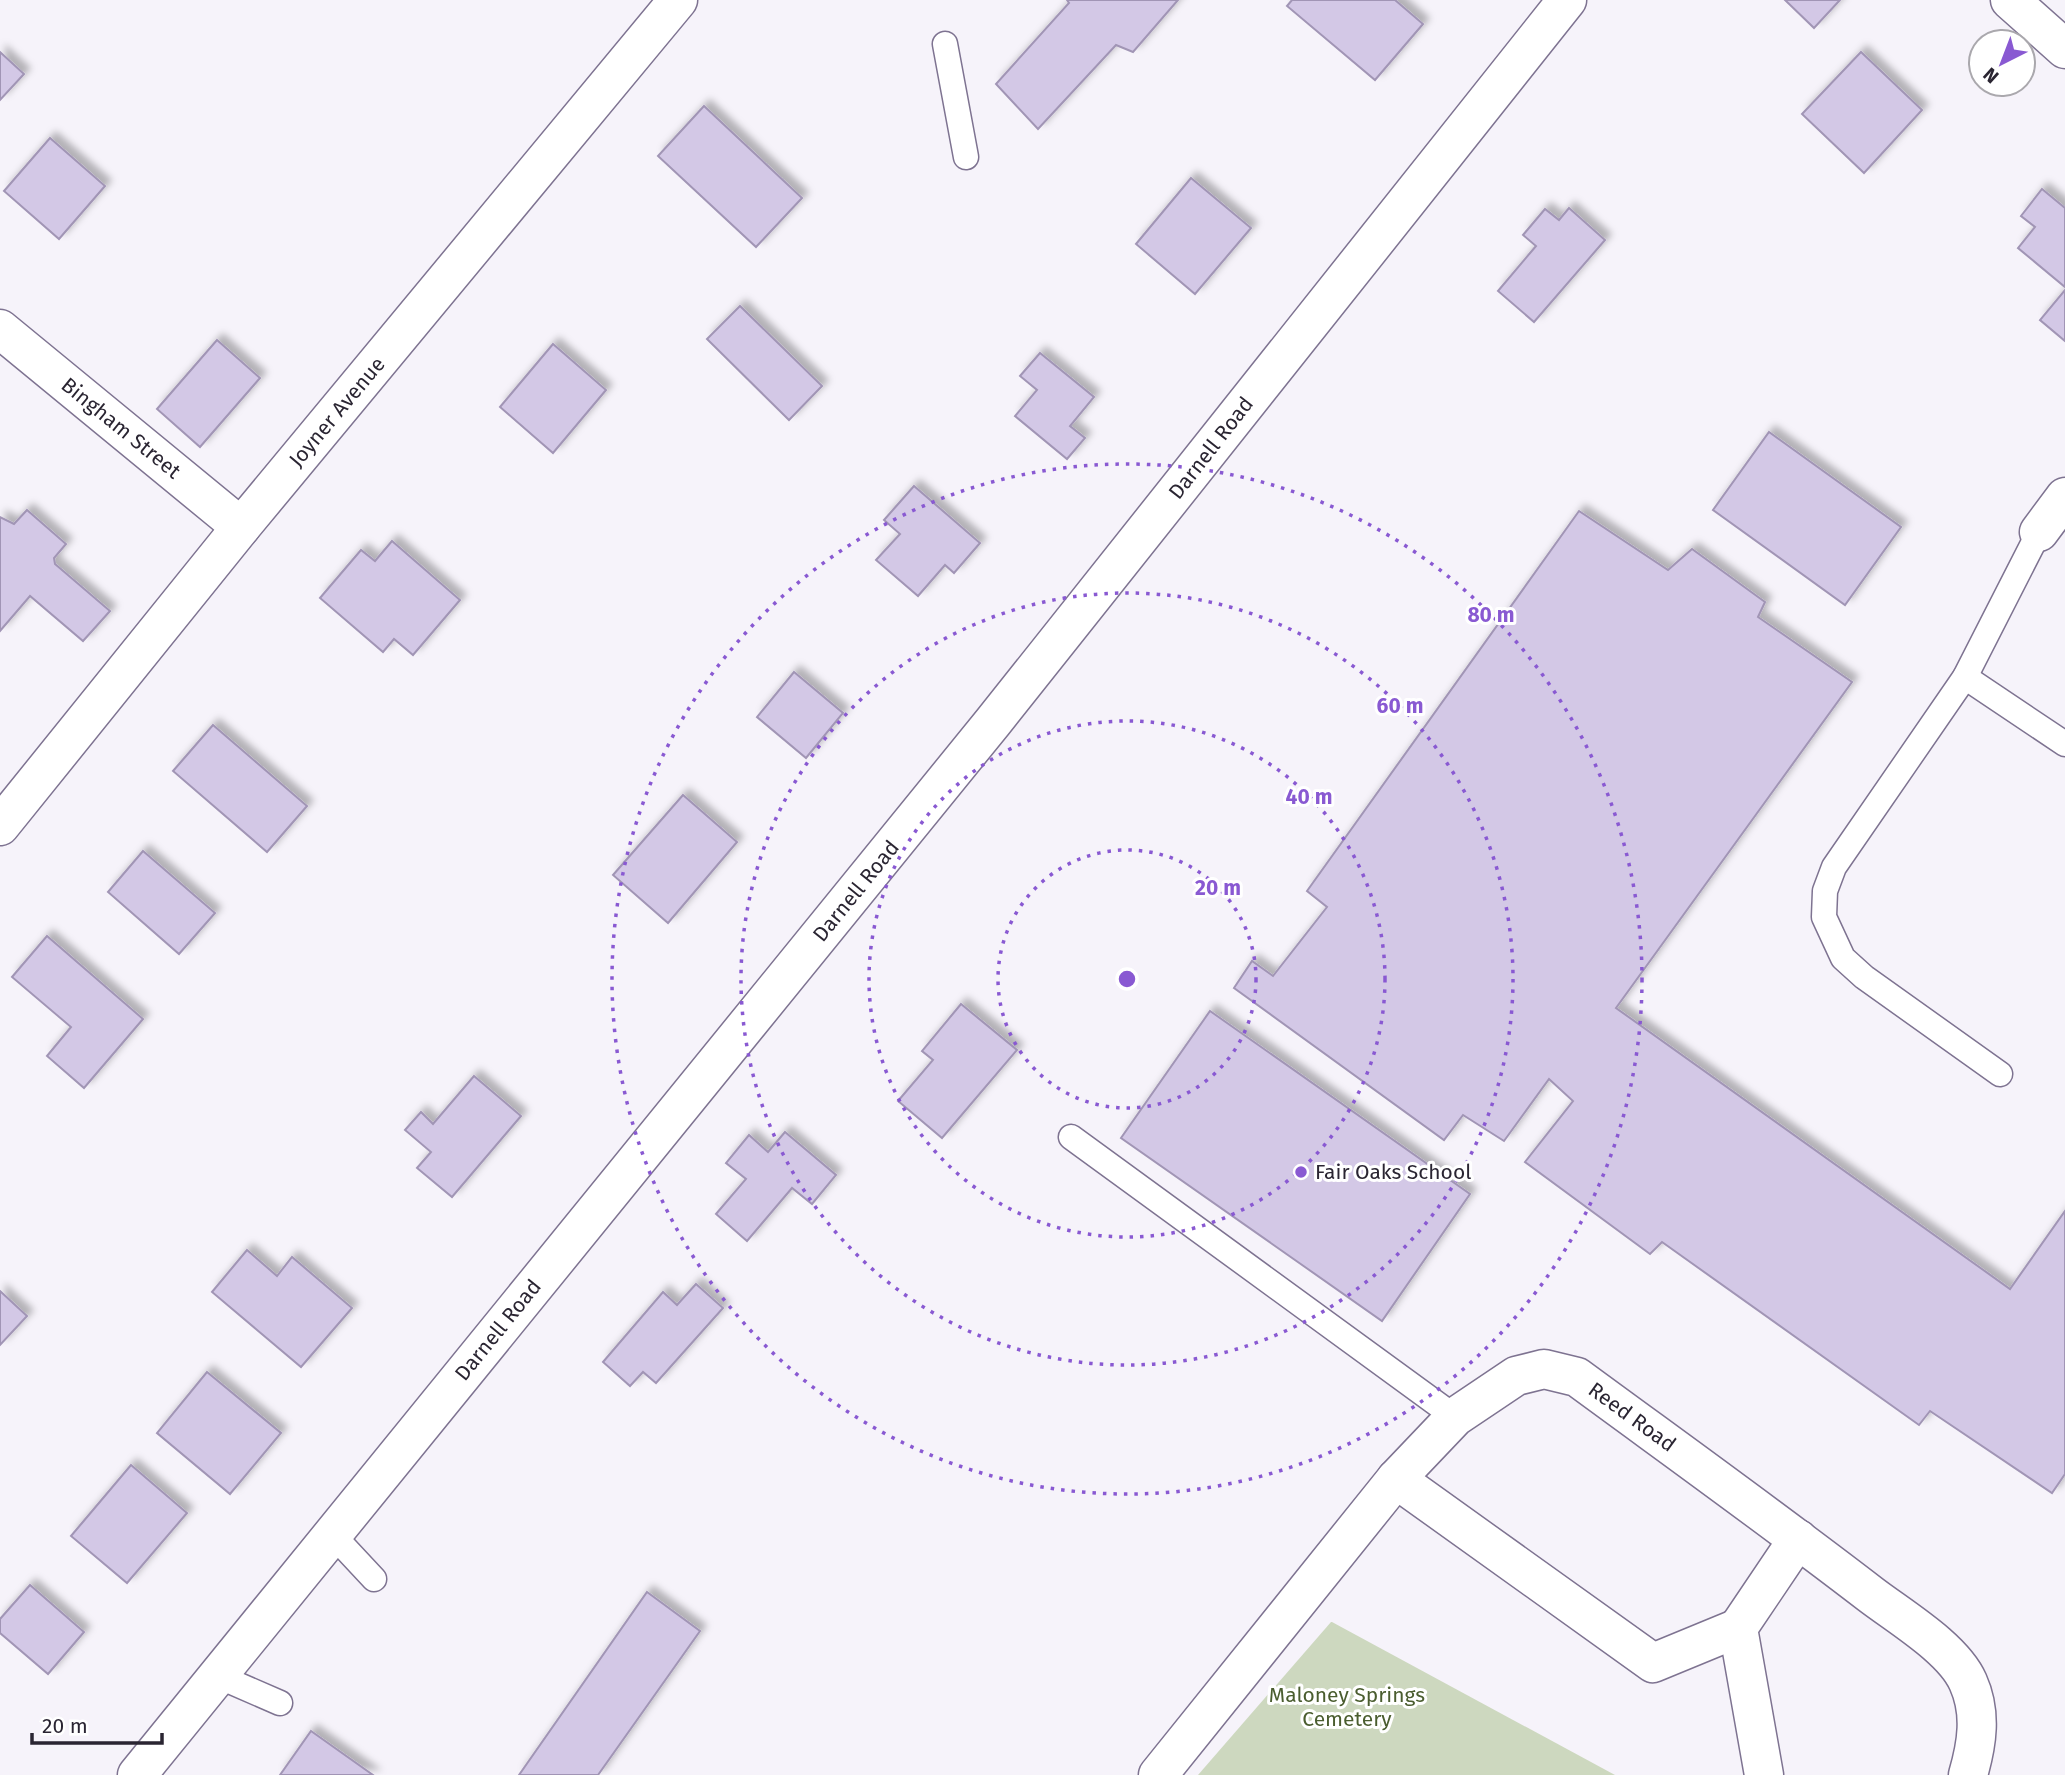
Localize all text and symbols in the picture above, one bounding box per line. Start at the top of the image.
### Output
north arrow [1967,28,2037,98]
text: N [1979,62,2003,88]
street label: Joyner Avenue [283,352,391,472]
street label: Bingham Street [56,372,186,484]
street label: Darnell Road [1163,392,1259,504]
text: 80 m [1467,602,1515,628]
text: 60 m [1377,693,1423,719]
text: 40 m [1286,784,1332,810]
street label: Darnell Road [807,835,905,947]
text: 20 m [1195,875,1241,901]
centre of rings [1115,967,1139,991]
place label: Fair Oaks School [1315,1159,1471,1185]
marker: Fair Oaks School [1293,1164,1309,1180]
street label: Darnell Road [449,1274,547,1386]
street label: Reed Road [1583,1377,1681,1457]
park label: Maloney Springs Cemetery [1269,1682,1425,1732]
scale bar [32,1702,161,1746]
text: 20 m [42,1713,88,1739]

